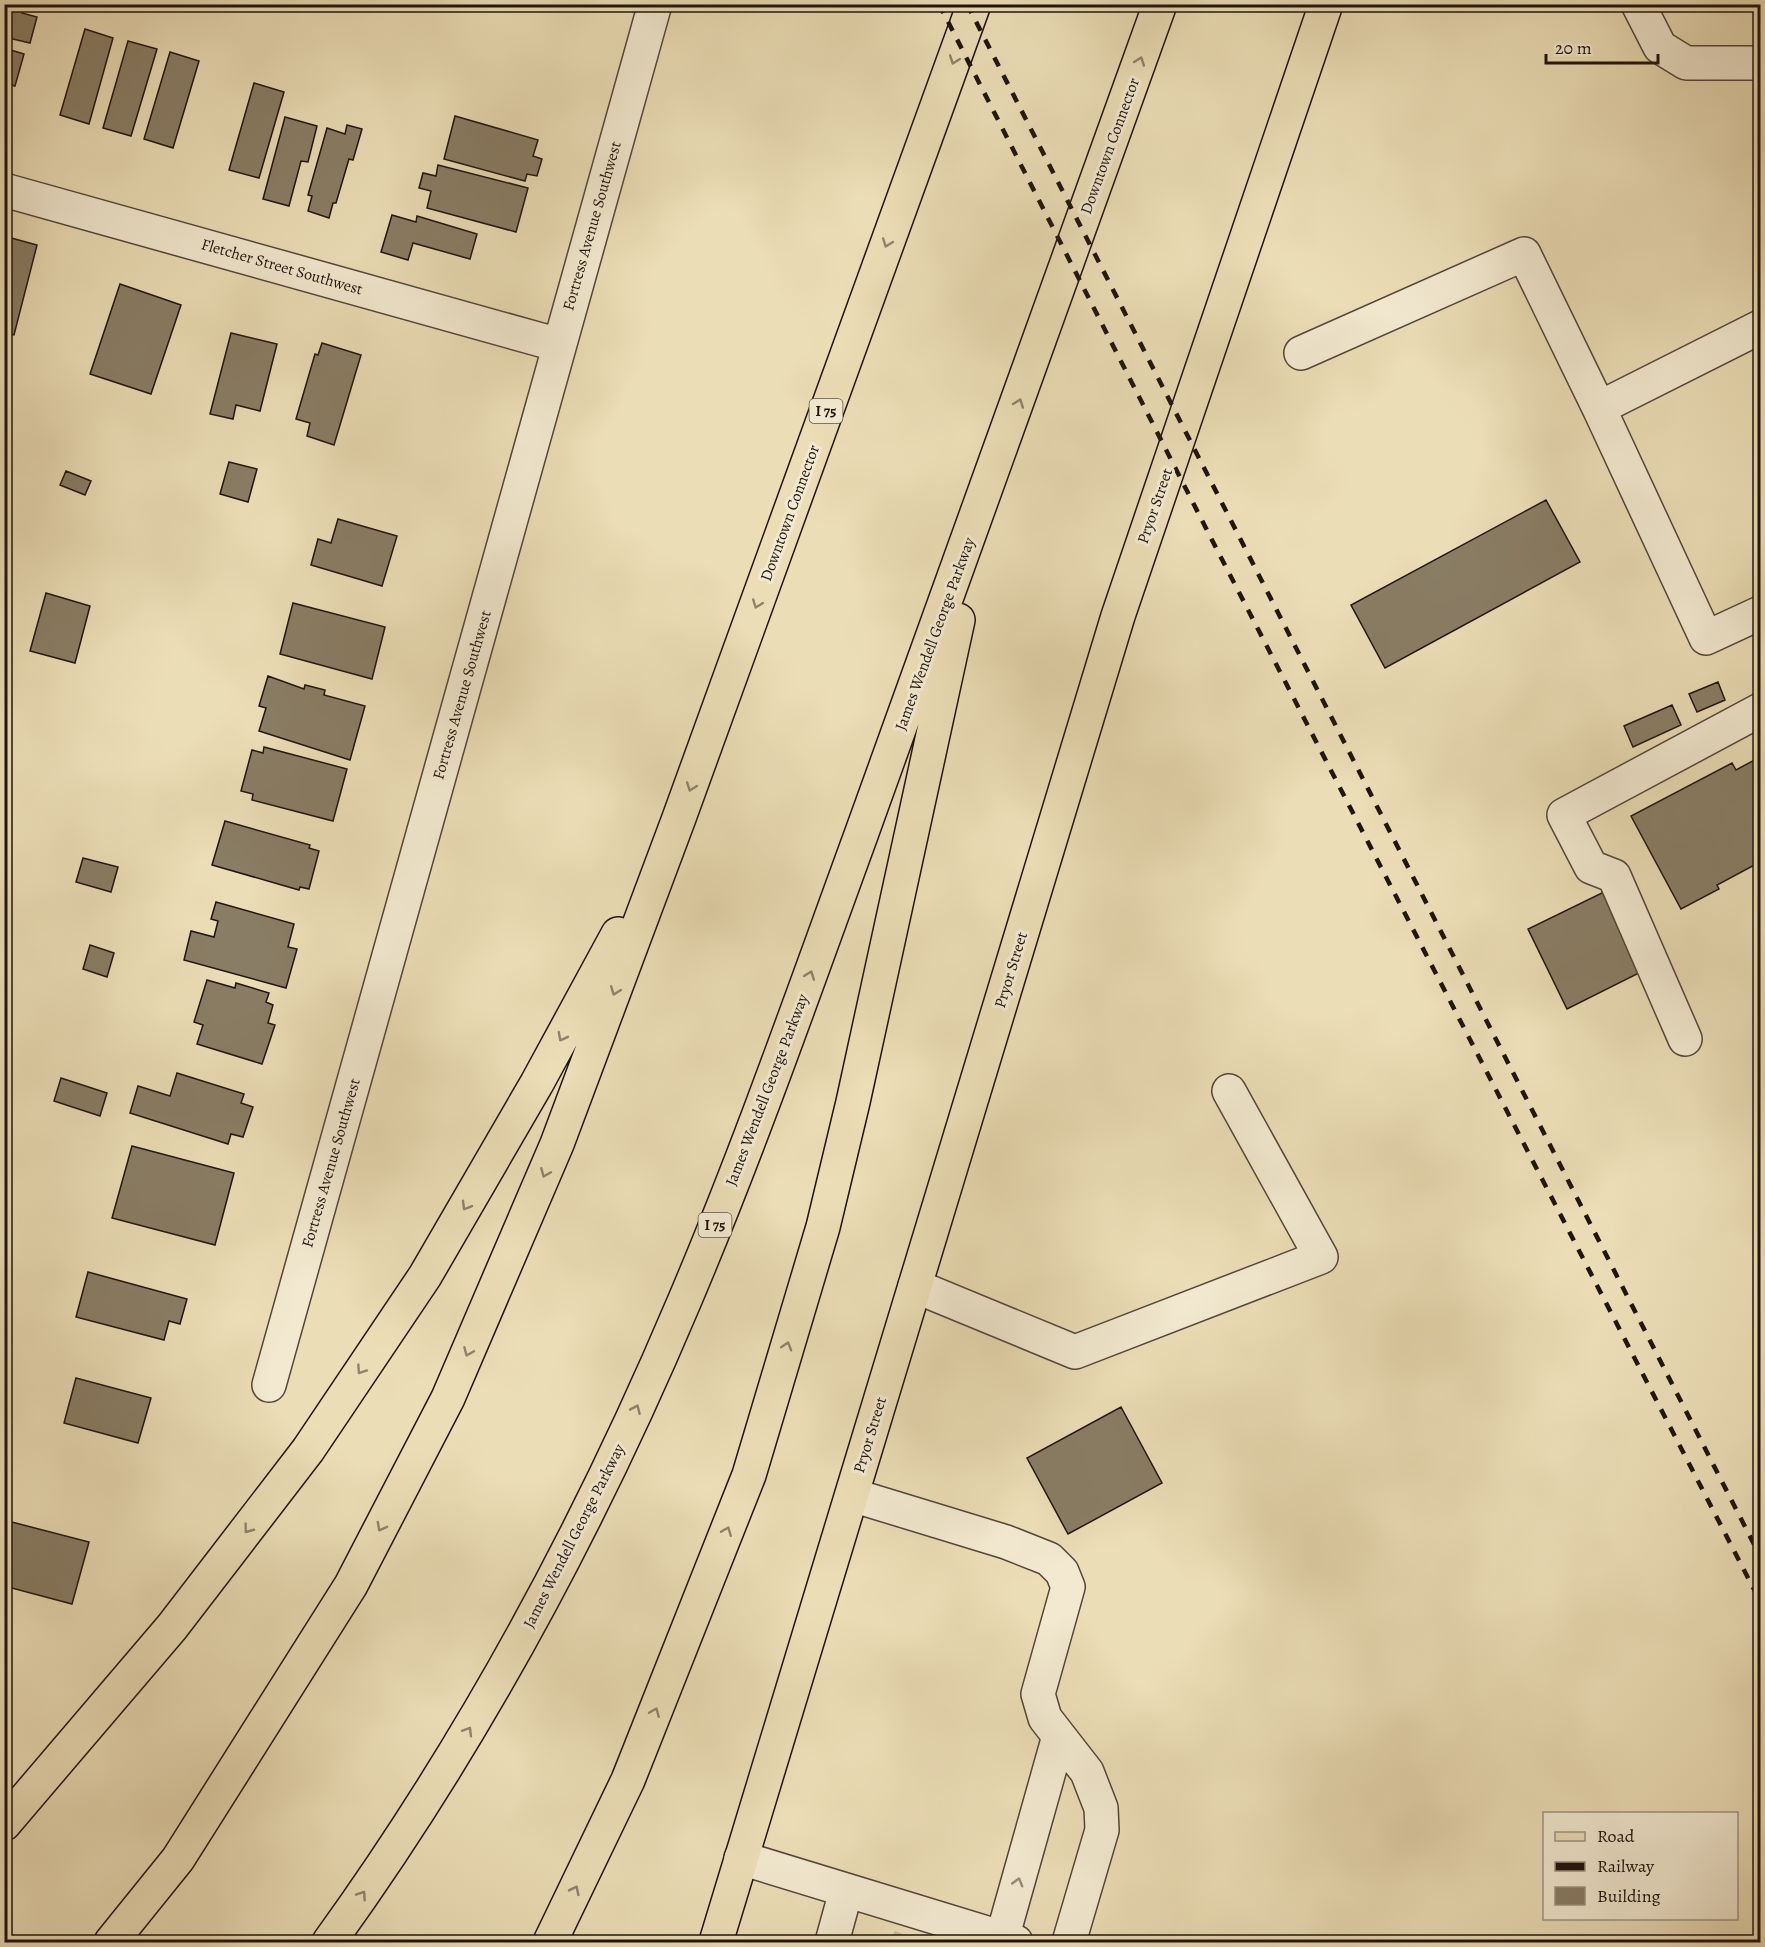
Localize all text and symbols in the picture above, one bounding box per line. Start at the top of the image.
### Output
scale bar [1546,27,1658,65]
text: 20 m [1555,36,1592,60]
one-way arrow [948,54,961,64]
one-way arrow [1132,56,1145,67]
street label: Downtown Connector [1075,75,1145,217]
street label: Fortress Avenue Southwest [557,139,627,313]
street label: Fletcher Street Southwest [199,233,365,301]
one-way arrow [882,237,895,248]
one-way arrow [1011,398,1024,409]
road number: I 75 [810,399,842,423]
street label: Downtown Connector [755,442,825,584]
street label: Pryor Street [1132,465,1178,547]
street label: James Wendell George Parkway [890,534,981,734]
one-way arrow [751,598,764,609]
street label: Fortress Avenue Southwest [427,608,497,782]
one-way arrow [685,782,698,792]
street label: Pryor Street [989,929,1033,1011]
one-way arrow [803,970,815,981]
one-way arrow [609,985,622,996]
street label: James Wendell George Parkway [720,990,814,1189]
one-way arrow [558,1030,570,1041]
street label: Fortress Avenue Southwest [296,1076,366,1250]
one-way arrow [540,1167,552,1178]
one-way arrow [461,1200,473,1210]
road number: I 75 [698,1213,732,1237]
one-way arrow [780,1341,792,1352]
one-way arrow [463,1346,475,1357]
one-way arrow [358,1364,369,1375]
street label: Pryor Street [848,1394,892,1476]
one-way arrow [629,1405,641,1416]
street label: James Wendell George Parkway [518,1439,630,1632]
one-way arrow [377,1521,388,1531]
one-way arrow [244,1522,255,1533]
one-way arrow [719,1526,732,1536]
one-way arrow [648,1707,660,1718]
one-way arrow [461,1727,472,1737]
legend [1543,1812,1738,1920]
text: Road [1597,1824,1635,1848]
text: Railway [1597,1854,1655,1878]
one-way arrow [1011,1877,1023,1888]
text: Building [1597,1884,1661,1908]
one-way arrow [568,1885,580,1896]
one-way arrow [355,1890,366,1901]

